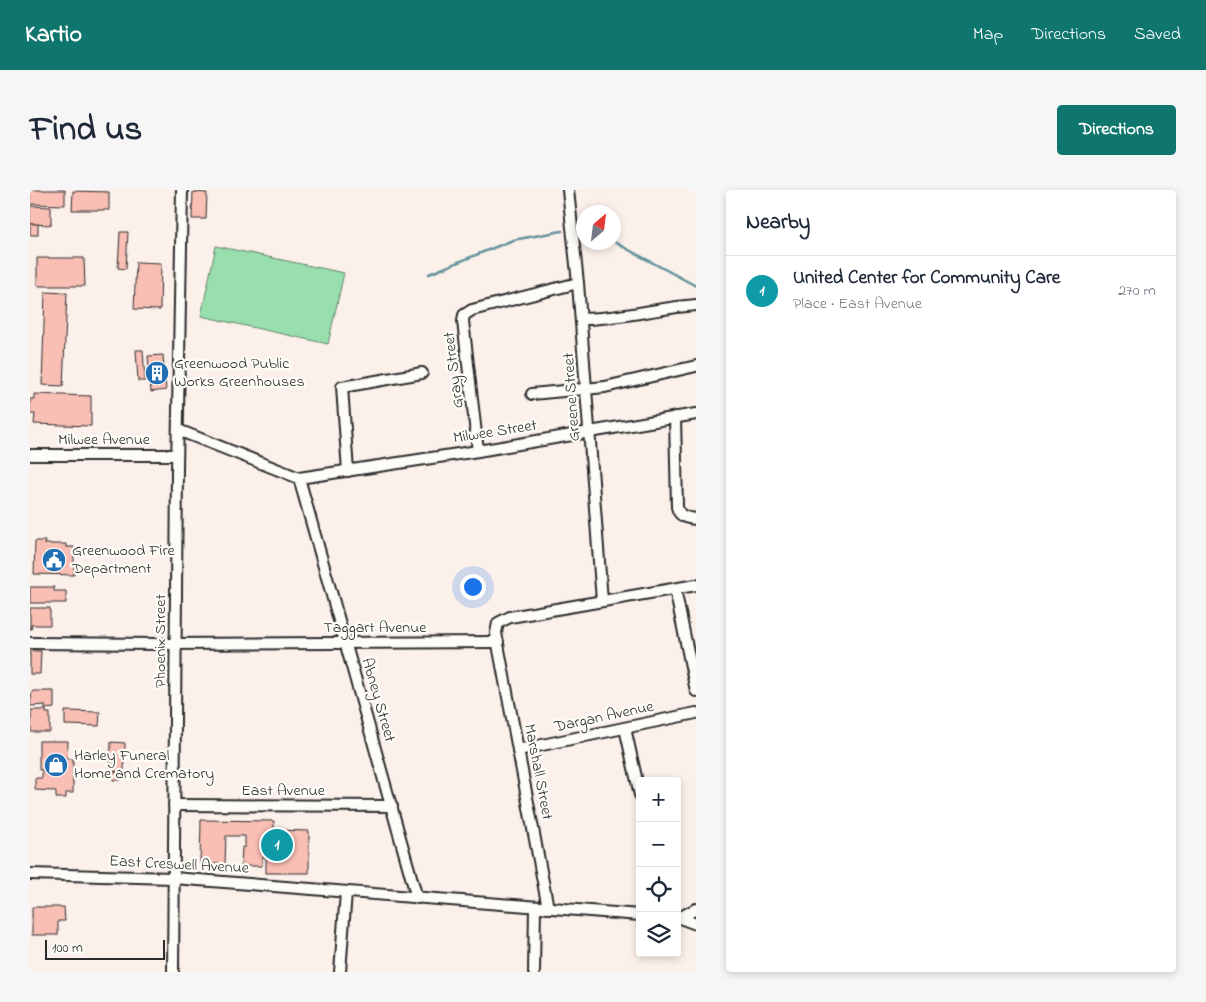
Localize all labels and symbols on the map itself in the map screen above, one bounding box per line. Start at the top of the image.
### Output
north arrow [576,205,621,250]
street label: Gray Street [437,330,471,410]
street label: Greene Street [557,351,587,442]
place label: Greenwood Public Works Greenhouses [174,352,305,394]
building icon: Greenwood Public Works Greenhouses [144,360,170,386]
street label: Milwee Street [451,413,539,450]
street label: Milwee Avenue [58,428,151,452]
place label: Greenwood Fire Department [71,539,175,581]
public building icon: Greenwood Fire Department [41,547,67,573]
your location [460,574,486,600]
street label: Phoenix Street [149,594,173,688]
street label: Taggart Avenue [323,616,427,640]
street label: Abney Street [355,655,402,746]
street label: Dargan Avenue [551,695,657,739]
street label: Marshall Street [517,722,559,823]
place label: Harley Funeral Home and Crematory [74,744,214,786]
shop icon: Harley Funeral Home and Crematory [43,752,69,778]
street label: East Avenue [241,779,326,803]
pin: 1 [261,826,293,864]
street label: East Creswell Avenue [109,849,250,881]
scale bar [45,937,165,960]

